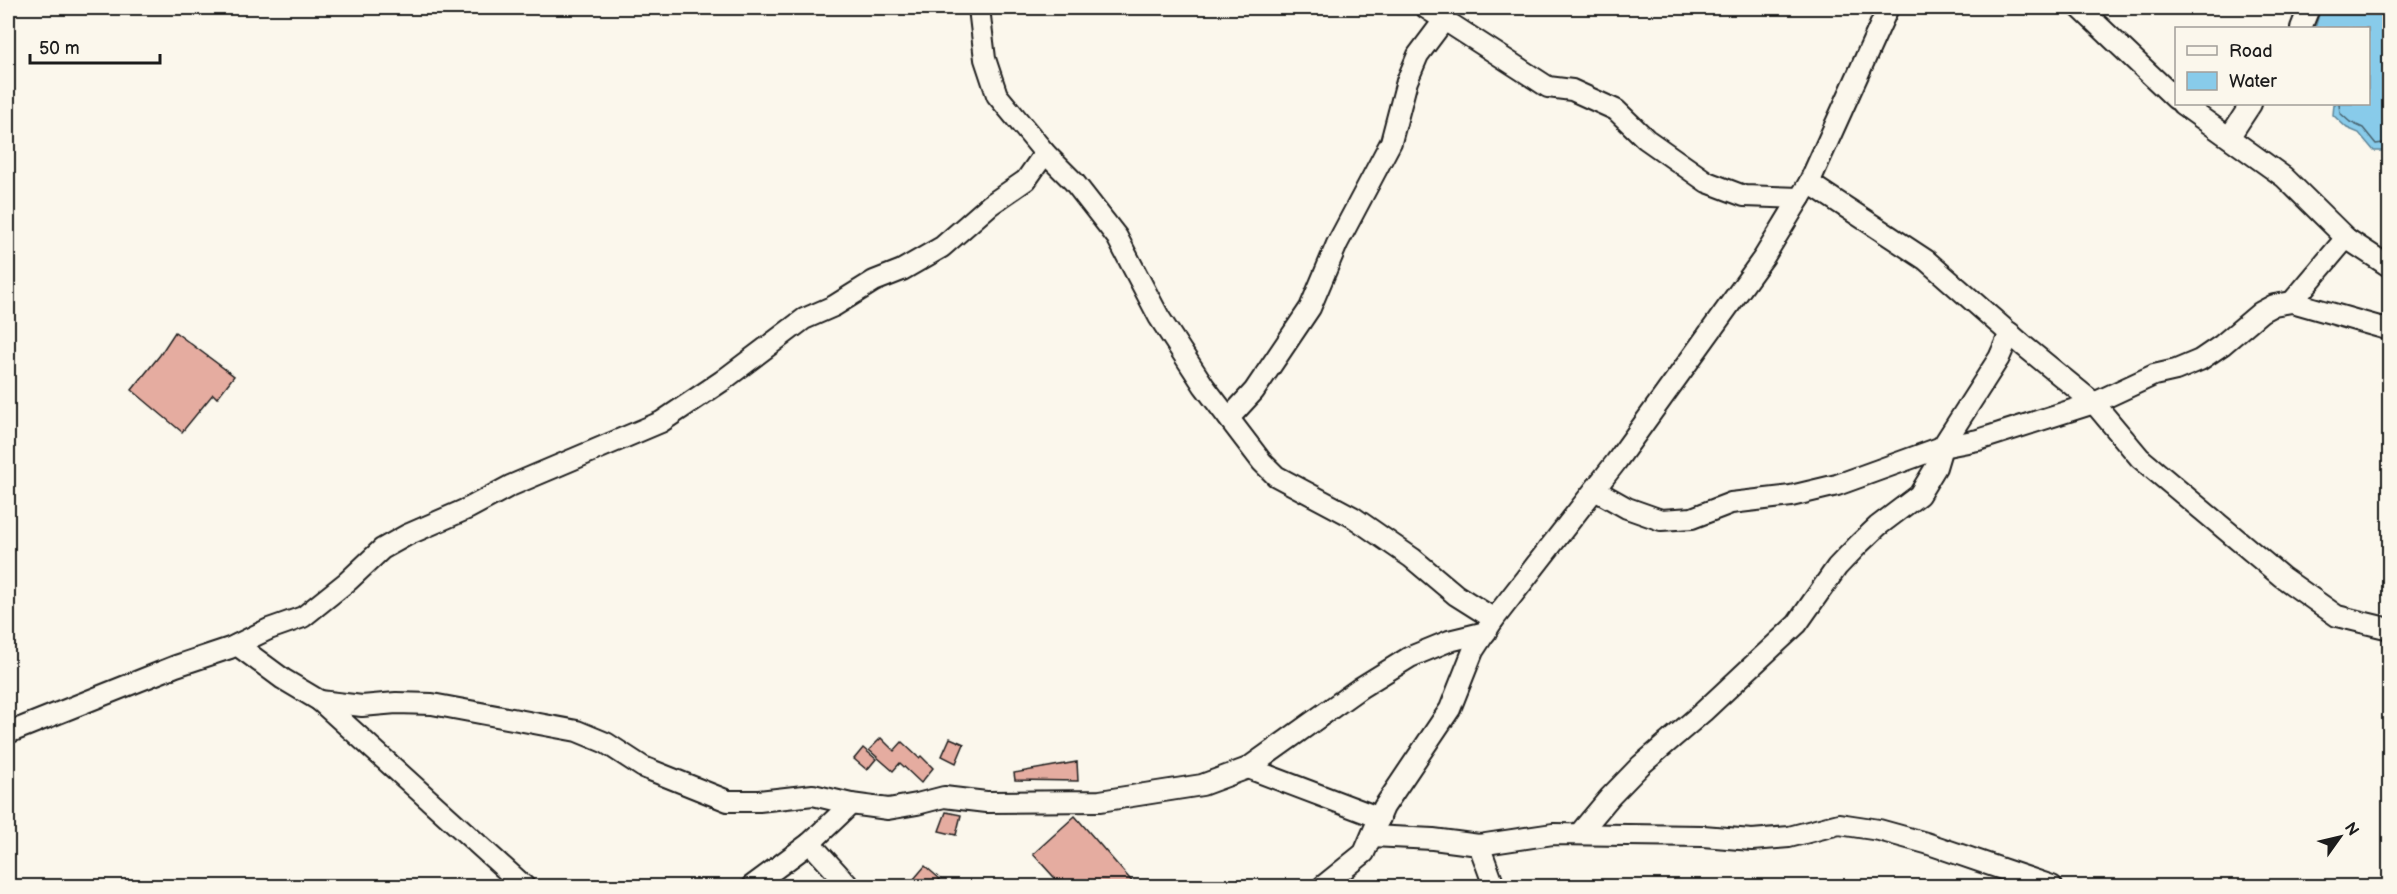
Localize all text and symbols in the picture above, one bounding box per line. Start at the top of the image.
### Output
scale bar [30,27,160,65]
legend [2175,27,2370,105]
text: 50 m [39,38,80,59]
text: Road [2229,41,2273,62]
text: Water [2229,71,2277,92]
north arrow [2310,807,2370,867]
text: N [2340,819,2362,840]

